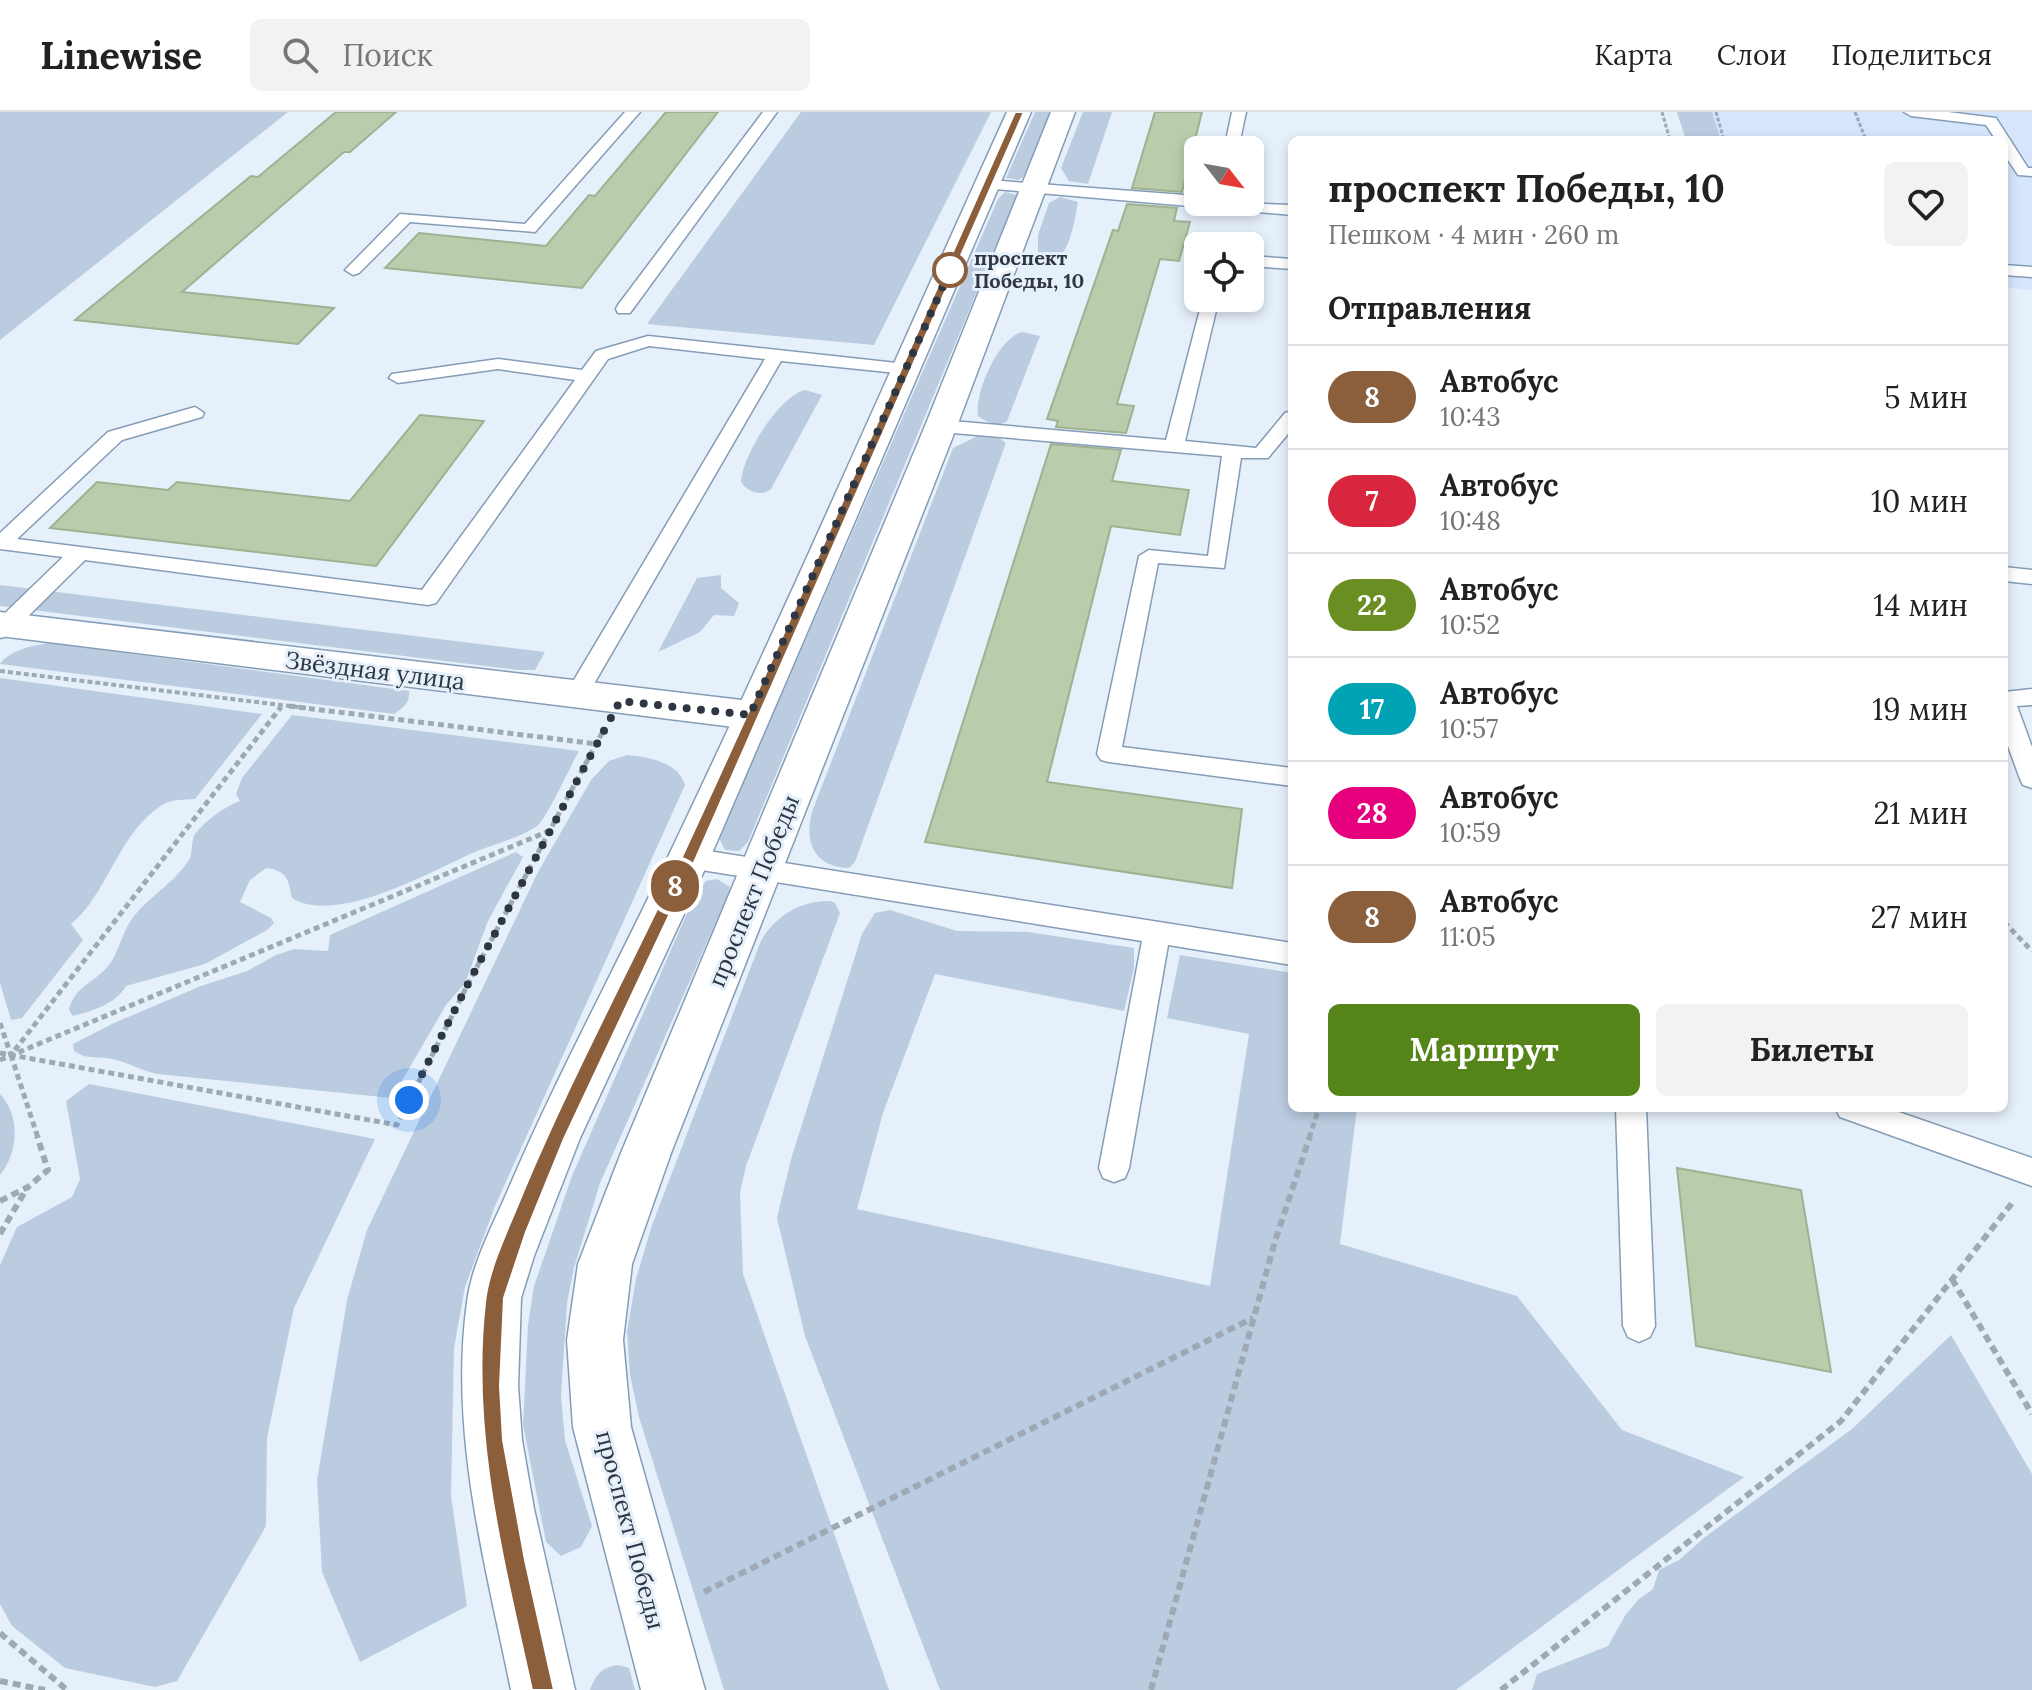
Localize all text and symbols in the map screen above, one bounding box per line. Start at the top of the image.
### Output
search box [250,19,810,91]
text: Linewise [40,31,202,79]
icon: search [278,33,322,77]
text: Поиск [342,36,433,74]
text: Карта [1594,37,1673,73]
text: Слои [1717,37,1787,73]
text: Поделиться [1831,37,1992,73]
north arrow [1184,136,1264,216]
map controls [1184,136,1264,312]
button: heart [1884,162,1968,246]
text: проспект Победы, 10 [1328,164,1725,212]
text: Пешком · 4 мин · 260 m [1328,218,1619,251]
button: locate [1184,232,1264,312]
place label: проспект Победы, 10 [974,245,1084,293]
marker: проспект Победы, 10 [933,253,967,287]
text: Отправления [1328,289,1531,327]
text: Автобус [1440,362,1559,400]
text: 5 мин [1884,378,1968,416]
text: 8 [1364,379,1380,415]
text: 10:43 [1440,400,1501,433]
text: Автобус [1440,466,1559,504]
text: 10 мин [1871,482,1968,520]
text: 7 [1365,483,1379,519]
text: 10:48 [1440,504,1501,537]
text: Автобус [1440,570,1559,608]
text: 14 мин [1873,586,1968,624]
text: 22 [1357,587,1387,623]
text: 10:52 [1440,608,1500,641]
street label: Звёздная улица [283,644,467,697]
text: Автобус [1440,674,1559,712]
text: 19 мин [1872,690,1968,728]
text: 17 [1360,691,1384,727]
text: 10:57 [1440,712,1498,745]
text: Автобус [1440,778,1559,816]
street label: проспект Победы [701,790,806,991]
text: 21 мин [1873,794,1968,832]
text: 28 [1357,795,1387,831]
text: 10:59 [1440,816,1501,849]
line badge: 8 [649,860,701,912]
text: 8 [667,868,683,904]
text: Автобус [1440,882,1559,920]
text: 27 мин [1871,898,1968,936]
text: 8 [1364,899,1380,935]
text: 11:05 [1440,920,1496,953]
button: Маршрут [1328,1004,1640,1096]
button: Билеты [1656,1004,1968,1096]
your location [389,1080,429,1120]
street label: проспект Победы [589,1427,672,1633]

